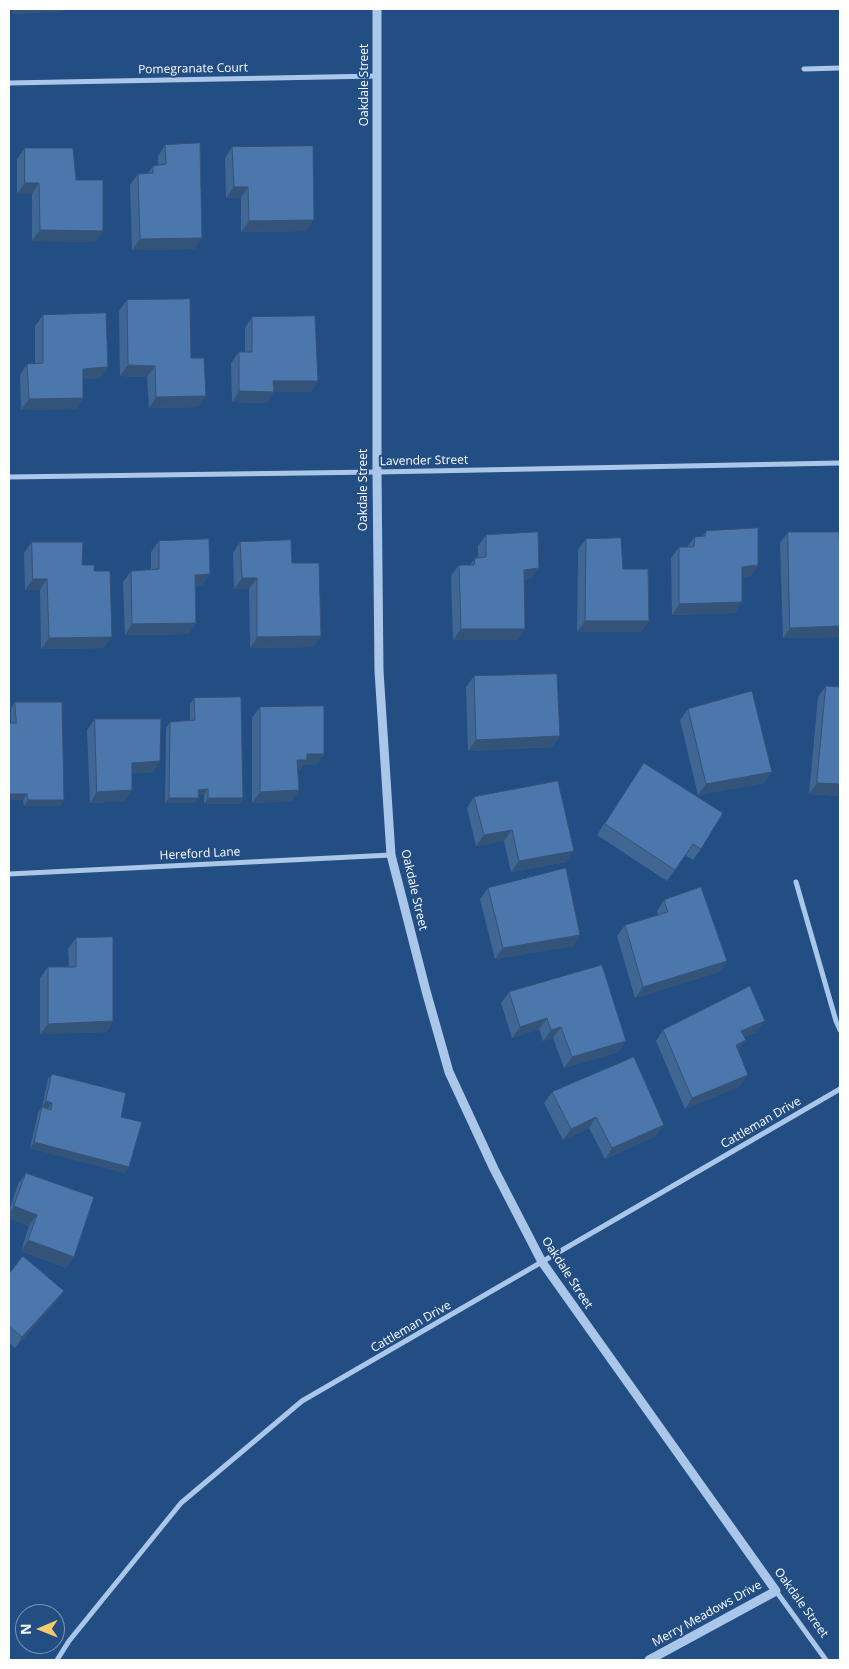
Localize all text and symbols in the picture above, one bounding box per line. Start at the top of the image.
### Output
street label: Oakdale Street [358,44,372,126]
street label: Pomegranate Court [138,61,248,77]
street label: Oakdale Street [357,449,371,531]
street label: Lavender Street [380,453,468,469]
street label: Hereford Lane [159,845,241,863]
street label: Oakdale Street [398,848,430,932]
street label: Cattleman Drive [718,1094,804,1152]
street label: Oakdale Street [538,1234,596,1312]
street label: Cattleman Drive [368,1298,454,1356]
street label: Oakdale Street [771,1565,831,1641]
street label: Merry Meadows Drive [650,1578,764,1650]
north arrow [15,1604,65,1654]
text: N [16,1623,35,1635]

